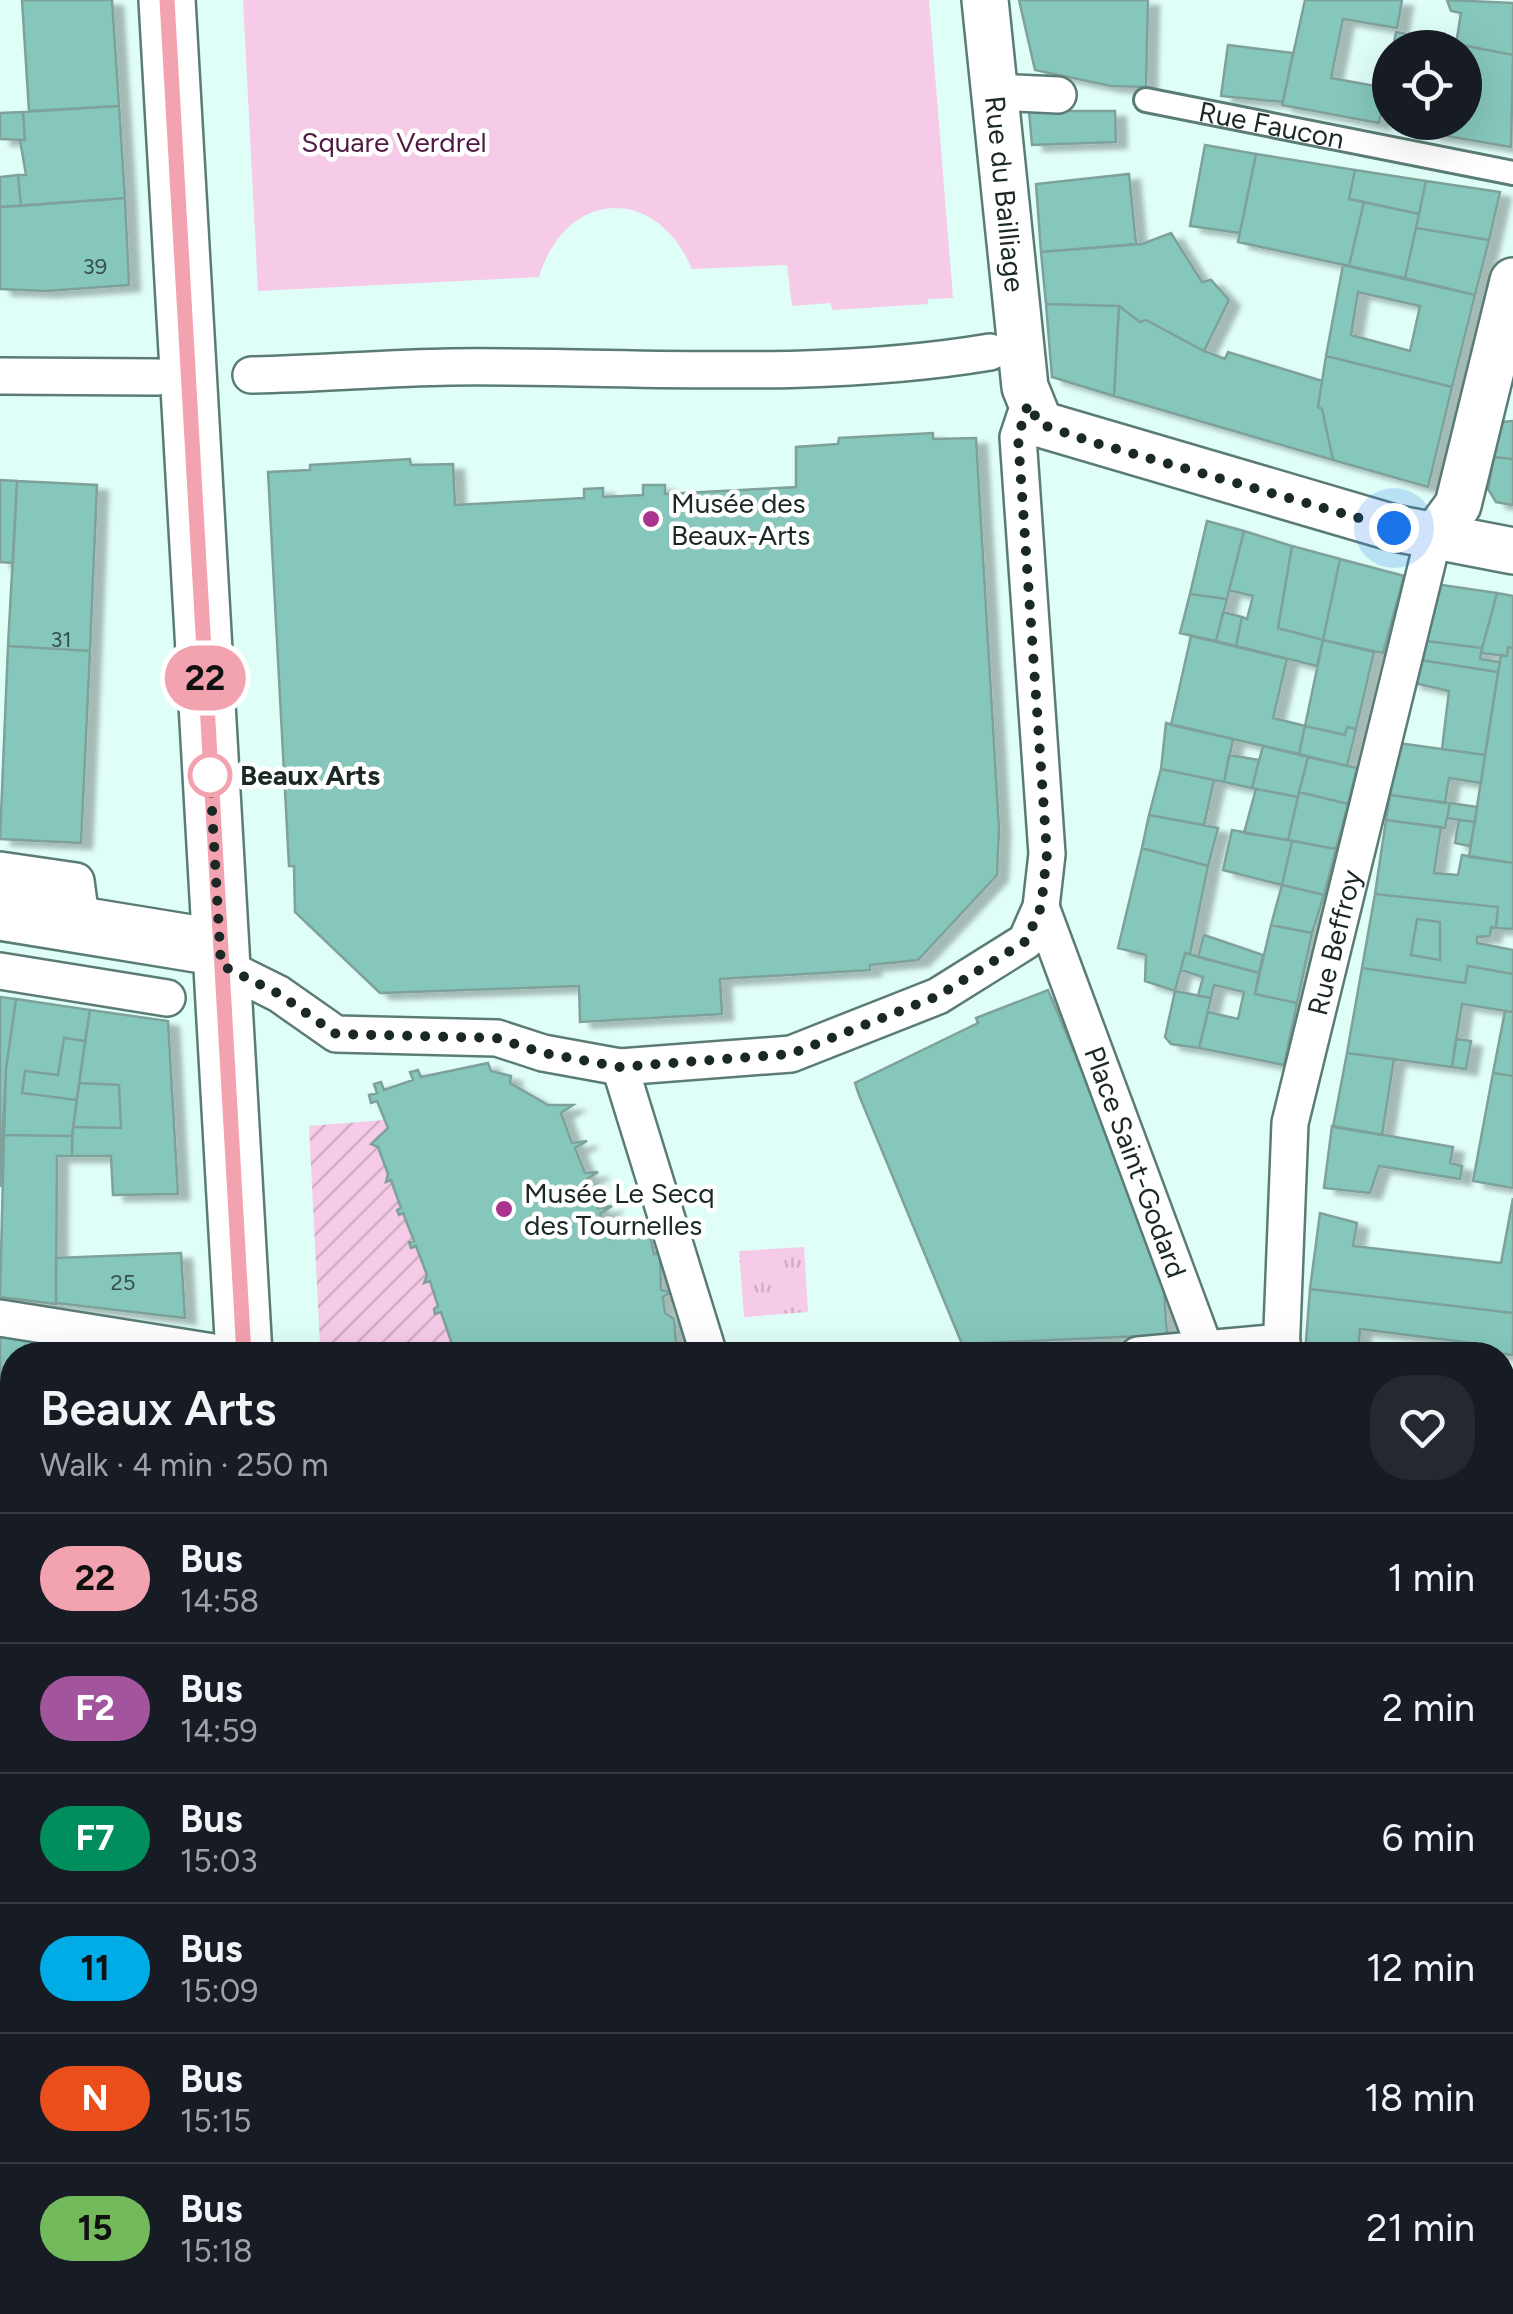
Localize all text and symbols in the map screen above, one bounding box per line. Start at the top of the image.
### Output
map controls [1372,30,1482,140]
button: locate [1372,30,1482,140]
street label: Rue du Bailliage [978,94,1032,294]
street label: Rue Faucon [1196,94,1347,156]
park label: Square Verdrel [301,125,487,159]
house number: 39 [83,253,107,280]
place label: Musée des Beaux-Arts [671,486,810,552]
your location [1369,503,1419,553]
marker: Musée des Beaux-Arts [640,508,662,530]
house number: 31 [50,626,72,653]
line badge: 22 [160,646,250,710]
text: 22 [185,657,225,699]
marker: Beaux Arts [189,754,231,796]
place label: Beaux Arts [240,758,380,792]
street label: Rue Beffroy [1300,866,1368,1019]
street label: Place Saint-Godard [1077,1042,1194,1282]
place label: Musée Le Secq des Tournelles [524,1176,714,1242]
marker: Musée Le Secq des Tournelles [493,1198,515,1220]
house number: 25 [111,1269,135,1296]
button: heart [1370,1375,1475,1480]
text: Beaux Arts [40,1379,276,1437]
text: Walk · 4 min · 250 m [40,1446,328,1484]
text: Bus [180,1536,243,1582]
text: 1 min [1388,1555,1475,1601]
text: 22 [75,1557,115,1599]
text: 14:58 [180,1582,259,1620]
text: Bus [180,1666,243,1712]
text: 2 min [1382,1685,1475,1731]
text: F2 [75,1687,115,1729]
text: 14:59 [180,1712,258,1750]
text: Bus [180,1796,243,1842]
text: 6 min [1382,1815,1475,1861]
text: F7 [76,1817,114,1859]
text: 15:03 [180,1842,258,1880]
text: Bus [180,1926,243,1972]
text: 12 min [1366,1945,1475,1991]
text: 11 [80,1947,110,1989]
text: 15:09 [180,1972,258,2010]
text: Bus [180,2056,243,2102]
text: 18 min [1364,2075,1475,2121]
text: N [81,2077,109,2119]
text: 15:15 [180,2102,251,2140]
text: Bus [180,2186,243,2232]
text: 21 min [1366,2205,1475,2251]
text: 15 [77,2207,113,2249]
text: 15:18 [180,2232,253,2270]

